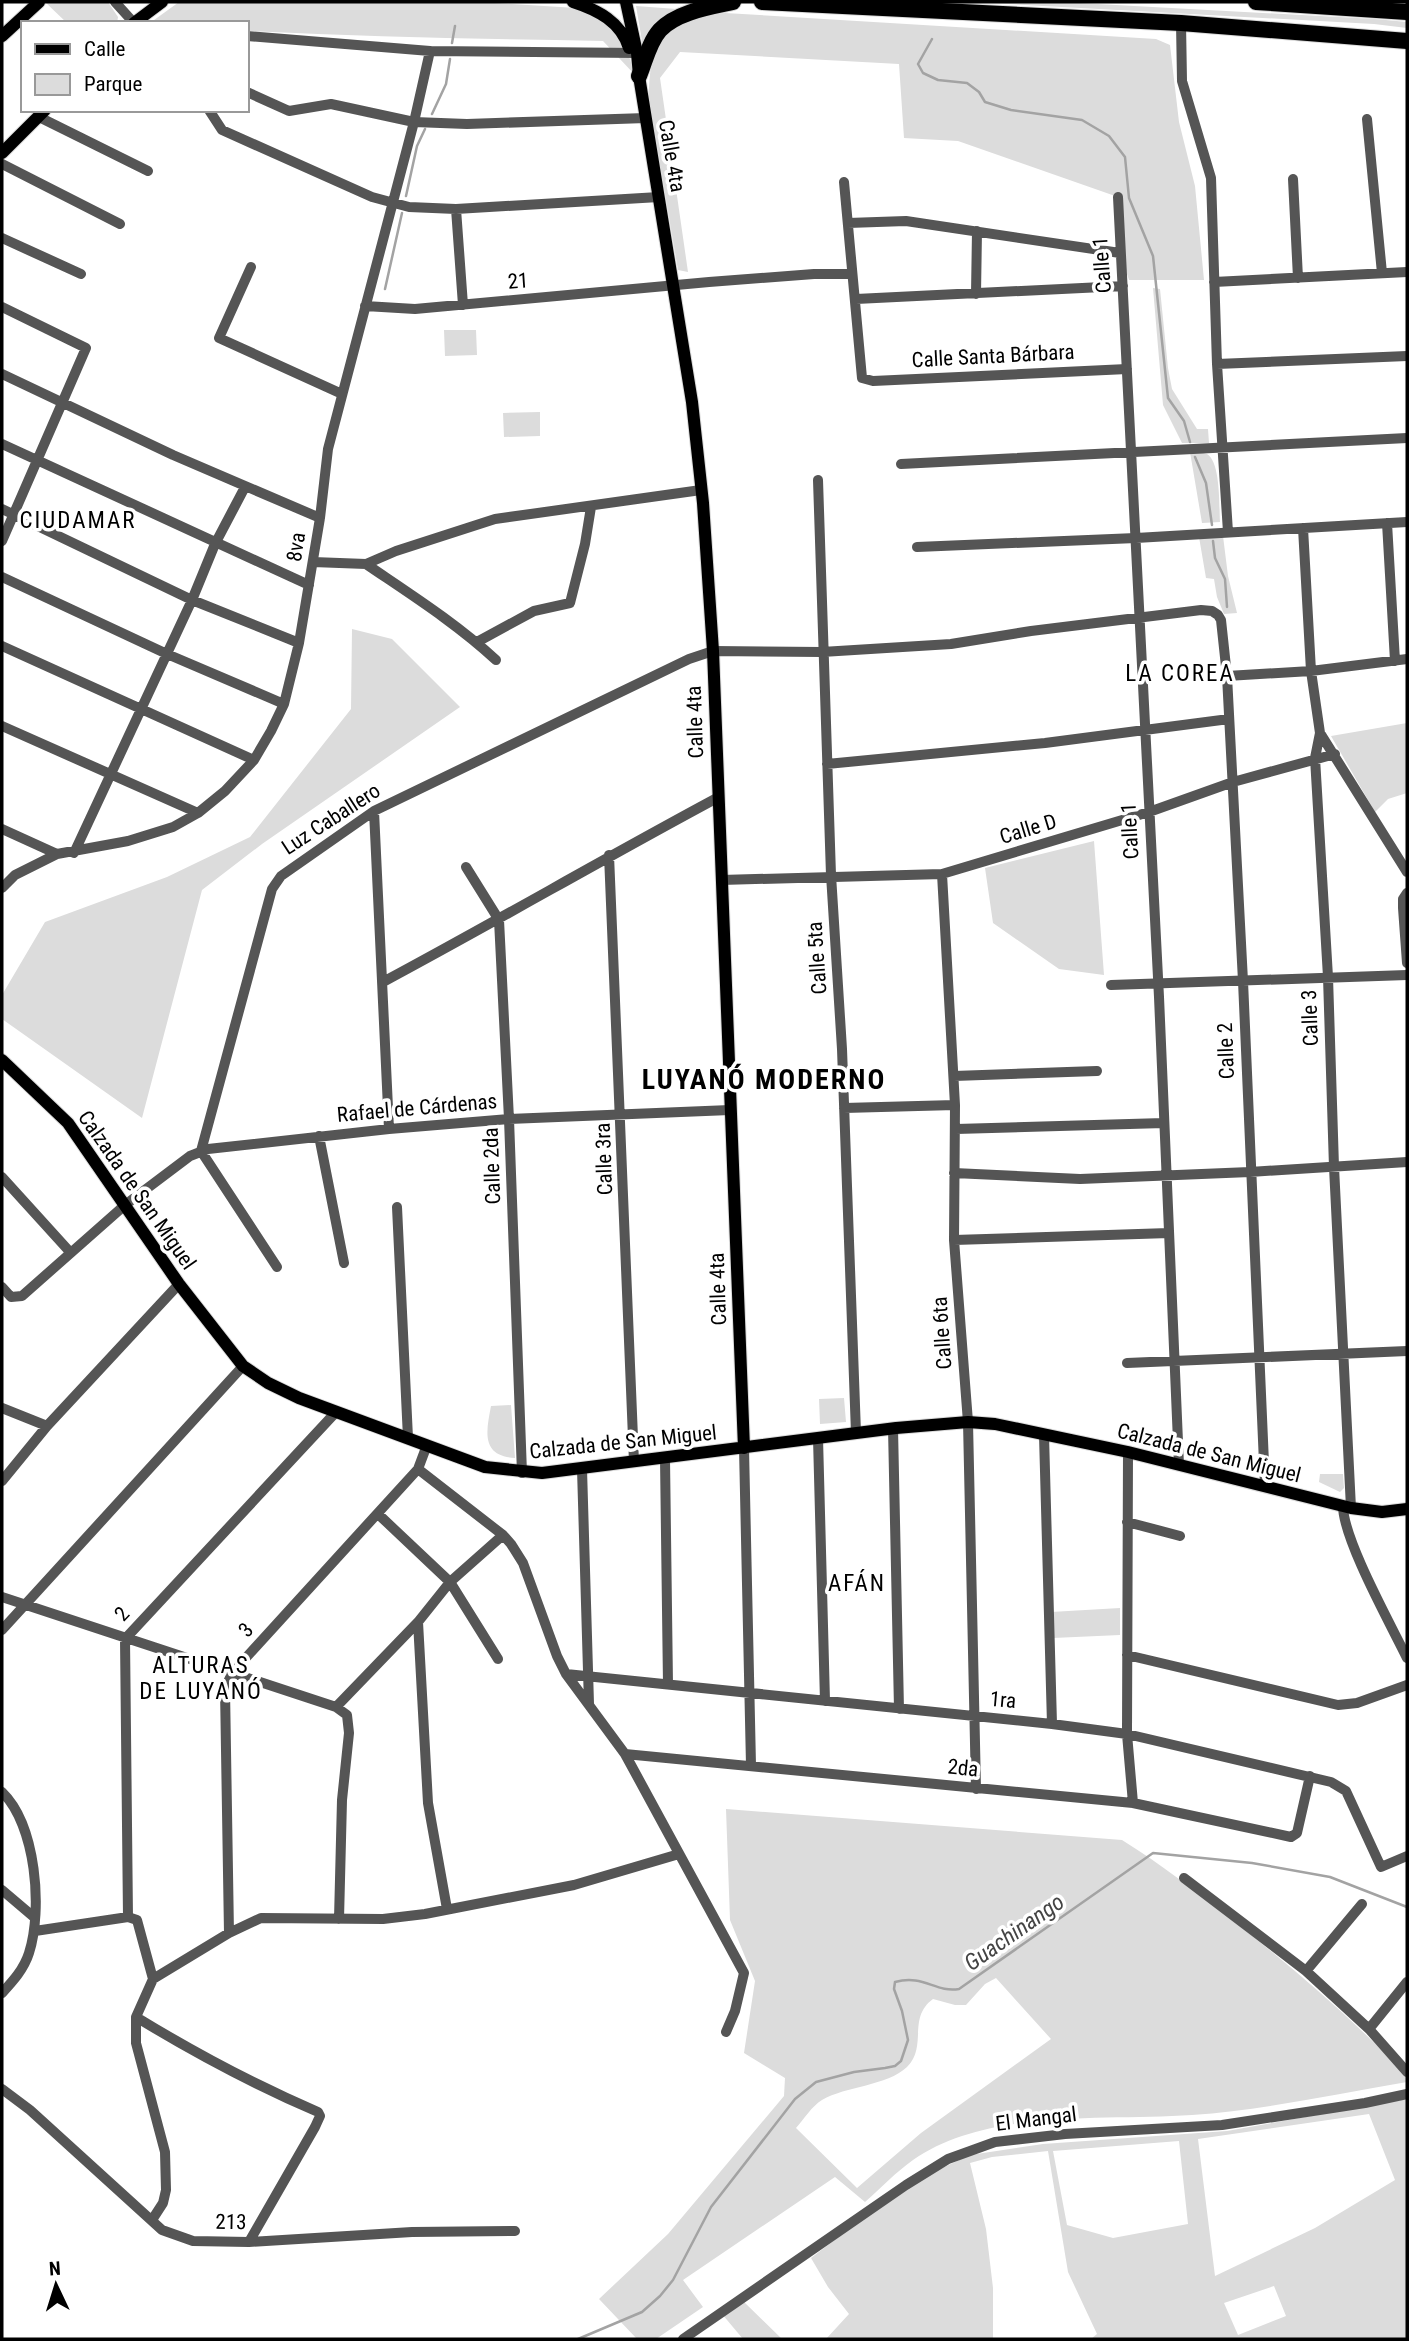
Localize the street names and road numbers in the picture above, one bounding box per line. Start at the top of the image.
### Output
street label: Calle 4ta [654,118,690,194]
street label: Calle 1 [1088,236,1116,294]
street label: 21 [507,268,529,294]
street label: Calle Santa Bárbara [911,340,1075,372]
street label: 8va [282,531,310,563]
street label: Calle 4ta [682,685,708,759]
street label: Luz Caballero [277,778,385,860]
street label: Calle 1 [1117,802,1143,860]
street label: Calle D [997,809,1059,849]
street label: Calle 5ta [802,921,832,995]
street label: Calle 3 [1297,989,1323,1047]
street label: Calle 2 [1213,1022,1239,1080]
street label: Rafael de Cárdenas [336,1089,498,1127]
street label: Calzada de San Miguel [73,1106,201,1274]
street label: Calle 3ra [591,1122,617,1196]
street label: Calle 2da [479,1127,505,1205]
street label: Calle 4ta [705,1252,731,1326]
street label: Calle 6ta [927,1296,957,1370]
street label: Calzada de San Miguel [1115,1419,1303,1487]
street label: Calzada de San Miguel [528,1420,718,1464]
street label: 2 [110,1602,134,1626]
street label: 3 [234,1618,258,1642]
street label: 1ra [989,1687,1017,1713]
street label: 2da [946,1754,980,1782]
street label: El Mangal [994,2102,1078,2136]
street label: 213 [215,2210,247,2234]

